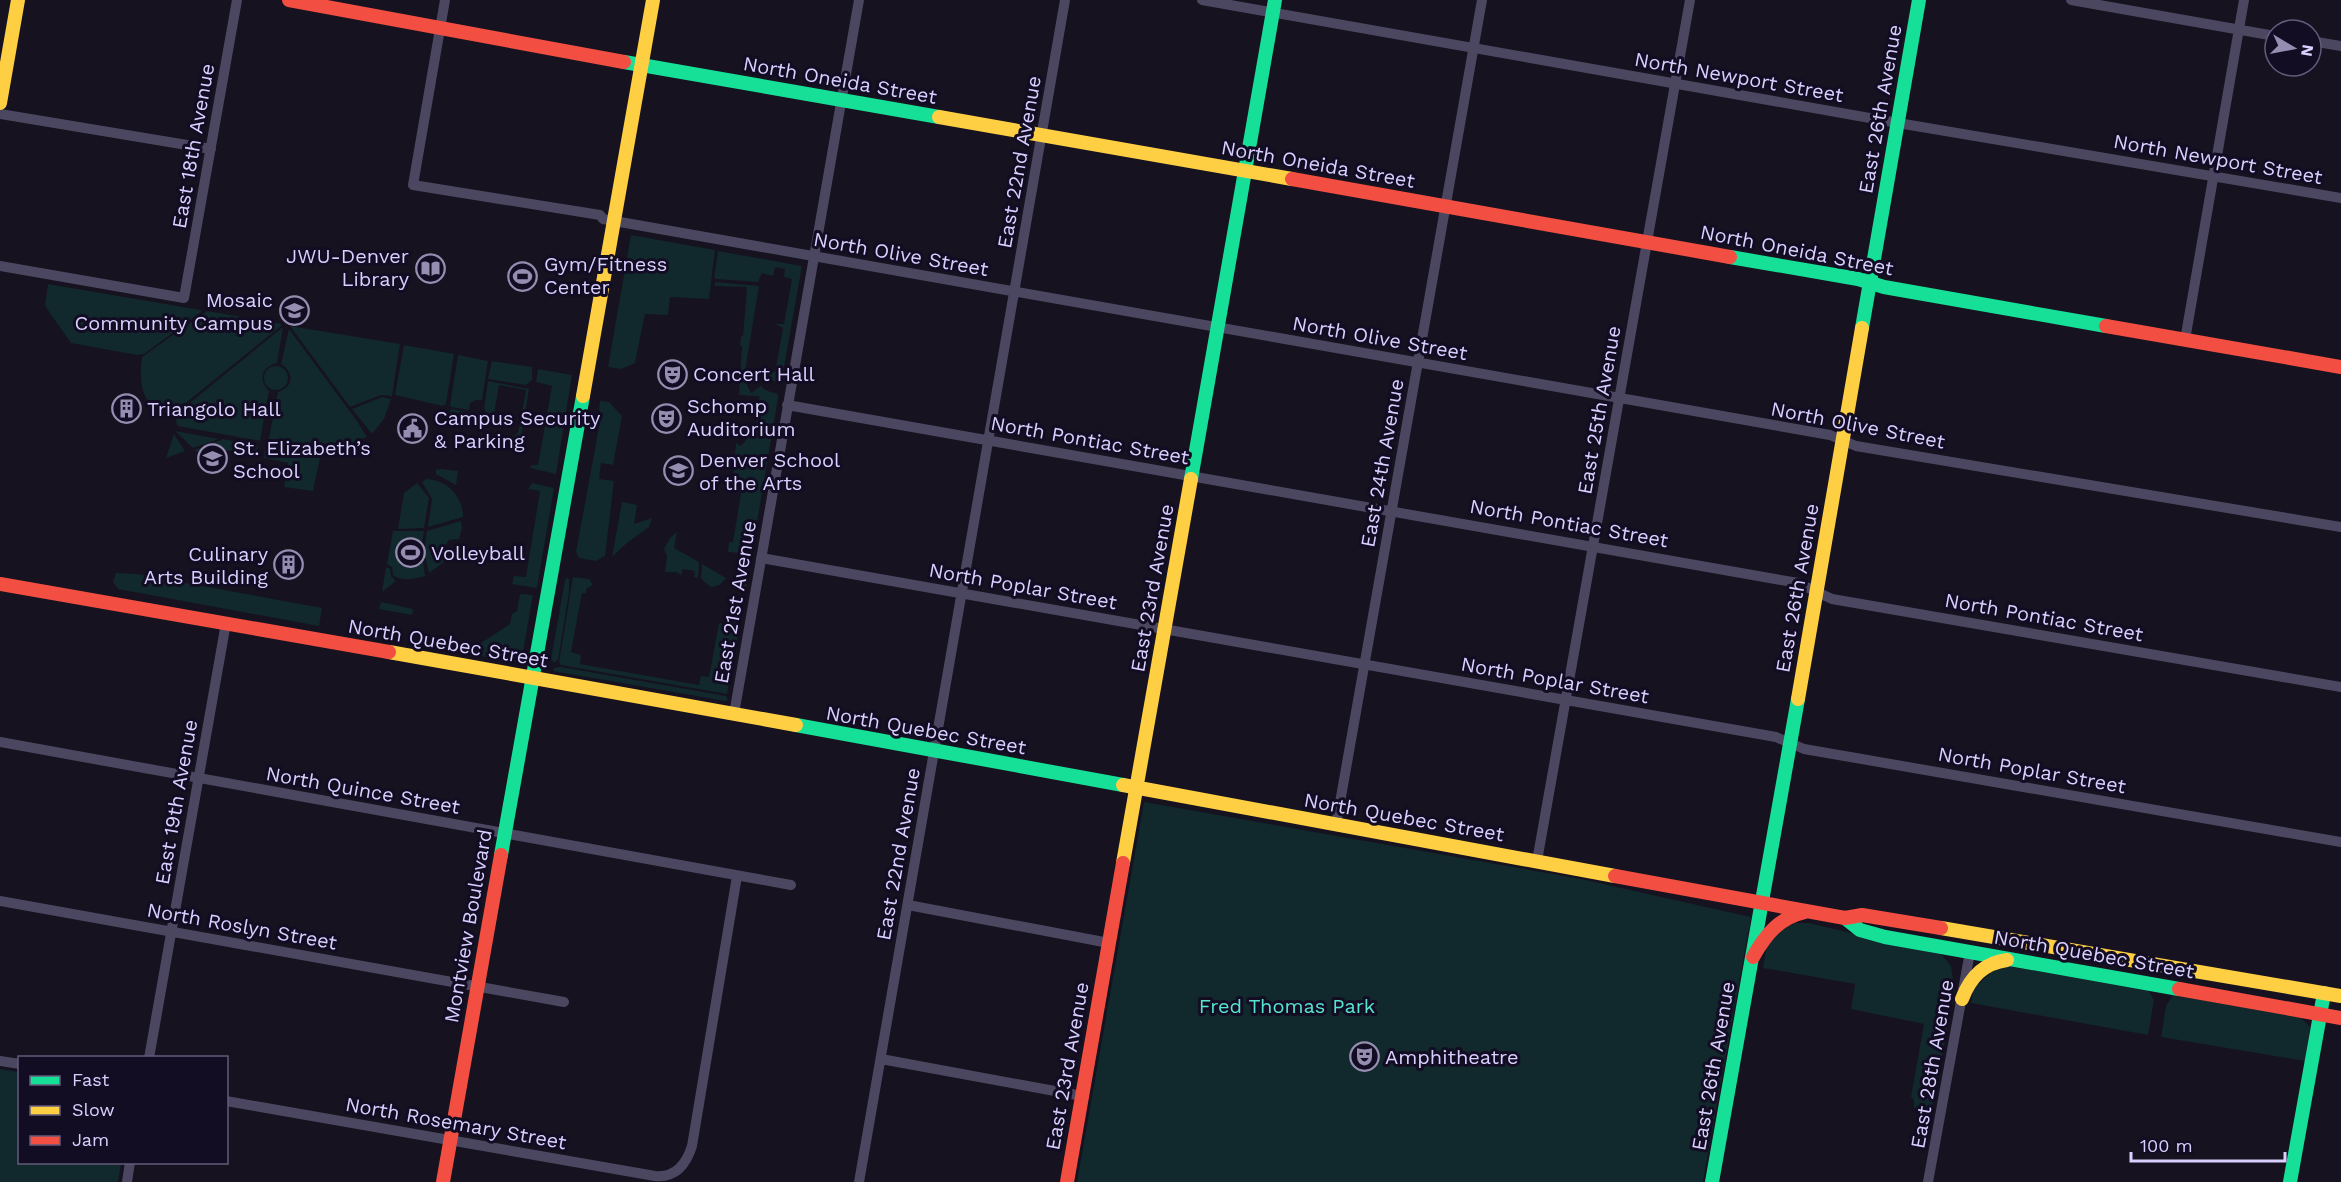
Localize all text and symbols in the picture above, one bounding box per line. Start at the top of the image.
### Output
north arrow [2263,18,2323,78]
street label: East 26th Avenue [1853,23,1907,195]
text: N [2297,43,2318,58]
street label: North Newport Street [1633,47,1846,107]
street label: North Oneida Street [741,51,939,109]
street label: East 18th Avenue [167,62,219,230]
street label: East 22nd Avenue [992,74,1046,250]
street label: North Newport Street [2112,129,2325,189]
street label: North Oneida Street [1219,135,1417,193]
street label: North Oneida Street [1698,220,1896,281]
street label: North Olive Street [812,227,991,281]
place label: JWU-Denver Library [286,244,410,291]
library icon: JWU-Denver Library [414,252,446,284]
place label: Gym/Fitness Center [544,252,667,299]
sports icon: Gym/Fitness Center [507,260,539,292]
place label: Mosaic Community Campus [75,288,273,335]
school or university icon: Mosaic Community Campus [278,295,310,327]
street label: North Olive Street [1291,311,1470,365]
street label: East 25th Avenue [1572,324,1626,496]
theatre icon: Concert Hall [656,358,688,390]
place label: Concert Hall [693,362,815,386]
street label: East 24th Avenue [1355,377,1409,549]
building icon: Triangolo Hall [110,393,142,425]
place label: Schomp Auditorium [687,394,795,441]
street label: North Olive Street [1769,396,1948,454]
place label: Triangolo Hall [147,397,281,421]
theatre icon: Schomp Auditorium [650,402,682,434]
place label: Campus Security & Parking [434,406,601,453]
street label: North Pontiac Street [989,411,1192,469]
public building icon: Campus Security & Parking [397,413,429,445]
place label: St. Elizabeth’s School [233,436,371,483]
school or university icon: St. Elizabeth’s School [196,443,228,475]
place label: Denver School of the Arts [699,448,840,495]
school or university icon: Denver School of the Arts [662,455,694,487]
street label: North Pontiac Street [1468,494,1671,552]
street label: East 23rd Avenue [1125,502,1179,674]
street label: East 26th Avenue [1770,502,1824,674]
street label: East 21st Avenue [709,519,761,685]
sports icon: Volleyball [394,537,426,569]
place label: Volleyball [431,541,525,565]
place label: Culinary Arts Building [144,542,269,589]
building icon: Culinary Arts Building [273,549,305,581]
street label: North Poplar Street [927,558,1119,614]
street label: North Pontiac Street [1943,588,2146,646]
street label: North Quebec Street [346,614,551,673]
street label: North Poplar Street [1459,652,1651,708]
street label: North Quebec Street [824,701,1029,760]
street label: East 19th Avenue [150,718,202,886]
street label: North Poplar Street [1936,742,2128,798]
street label: North Quince Street [264,761,462,819]
street label: East 22nd Avenue [871,766,925,942]
street label: North Quebec Street [1302,788,1507,847]
street label: Montview Boulevard [439,827,497,1025]
street label: North Roslyn Street [145,897,339,955]
street label: North Quebec Street [1992,925,2197,984]
street label: East 28th Avenue [1905,978,1959,1150]
street label: East 23rd Avenue [1040,980,1094,1152]
street label: East 26th Avenue [1686,980,1740,1152]
park label: Fred Thomas Park [1199,994,1375,1018]
theatre icon: Amphitheatre [1348,1041,1380,1073]
place label: Amphitheatre [1385,1045,1518,1069]
legend [18,1056,228,1164]
text: Fast [72,1069,110,1090]
street label: North Rosemary Street [344,1092,569,1154]
text: Slow [72,1099,115,1120]
scale bar [2131,1125,2286,1163]
text: Jam [72,1129,109,1150]
text: 100 m [2140,1135,2193,1156]

